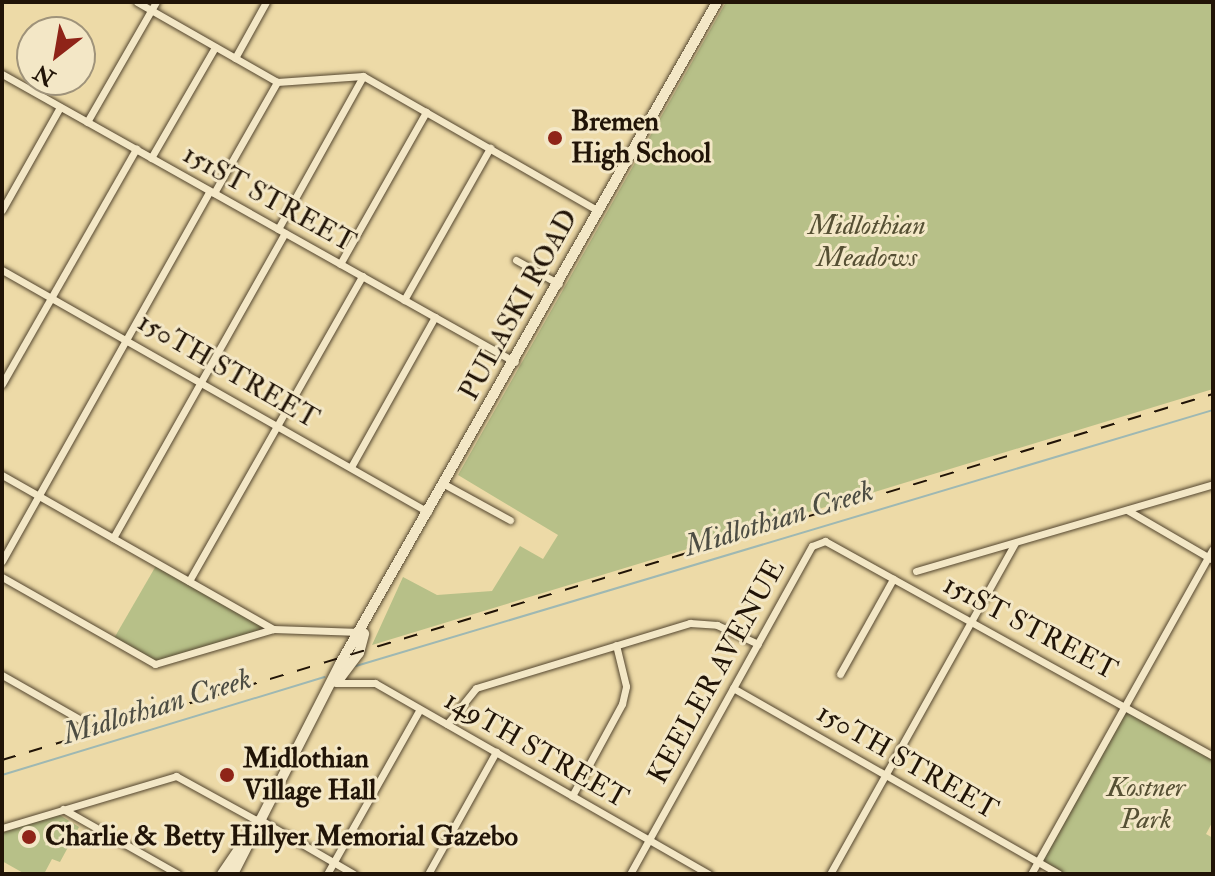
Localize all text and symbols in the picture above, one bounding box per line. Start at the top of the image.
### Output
north arrow [16,16,96,96]
text: N [29,58,60,92]
place label: Bremen High School [571,105,711,171]
marker: Bremen High School [546,129,564,147]
street label: 151ST STREET [177,138,361,260]
street label: PULASKI ROAD [453,204,585,406]
park label: Midlothian Meadows [808,209,926,275]
street label: 150TH STREET [131,306,325,436]
water label: Midlothian Creek [680,473,878,565]
street label: KEELER AVENUE [641,554,793,790]
street label: 151ST STREET [937,568,1123,688]
water label: Midlothian Creek [58,661,256,753]
street label: 149TH STREET [438,684,634,816]
street label: 150TH STREET [810,697,1004,827]
place label: Midlothian Village Hall [243,742,376,808]
marker: Midlothian Village Hall [218,766,236,784]
park label: Kostner Park [1107,771,1185,837]
place label: Charlie & Betty Hillyer Memorial Gazebo [45,820,518,854]
marker: Charlie & Betty Hillyer Memorial Gazebo [20,828,38,846]

